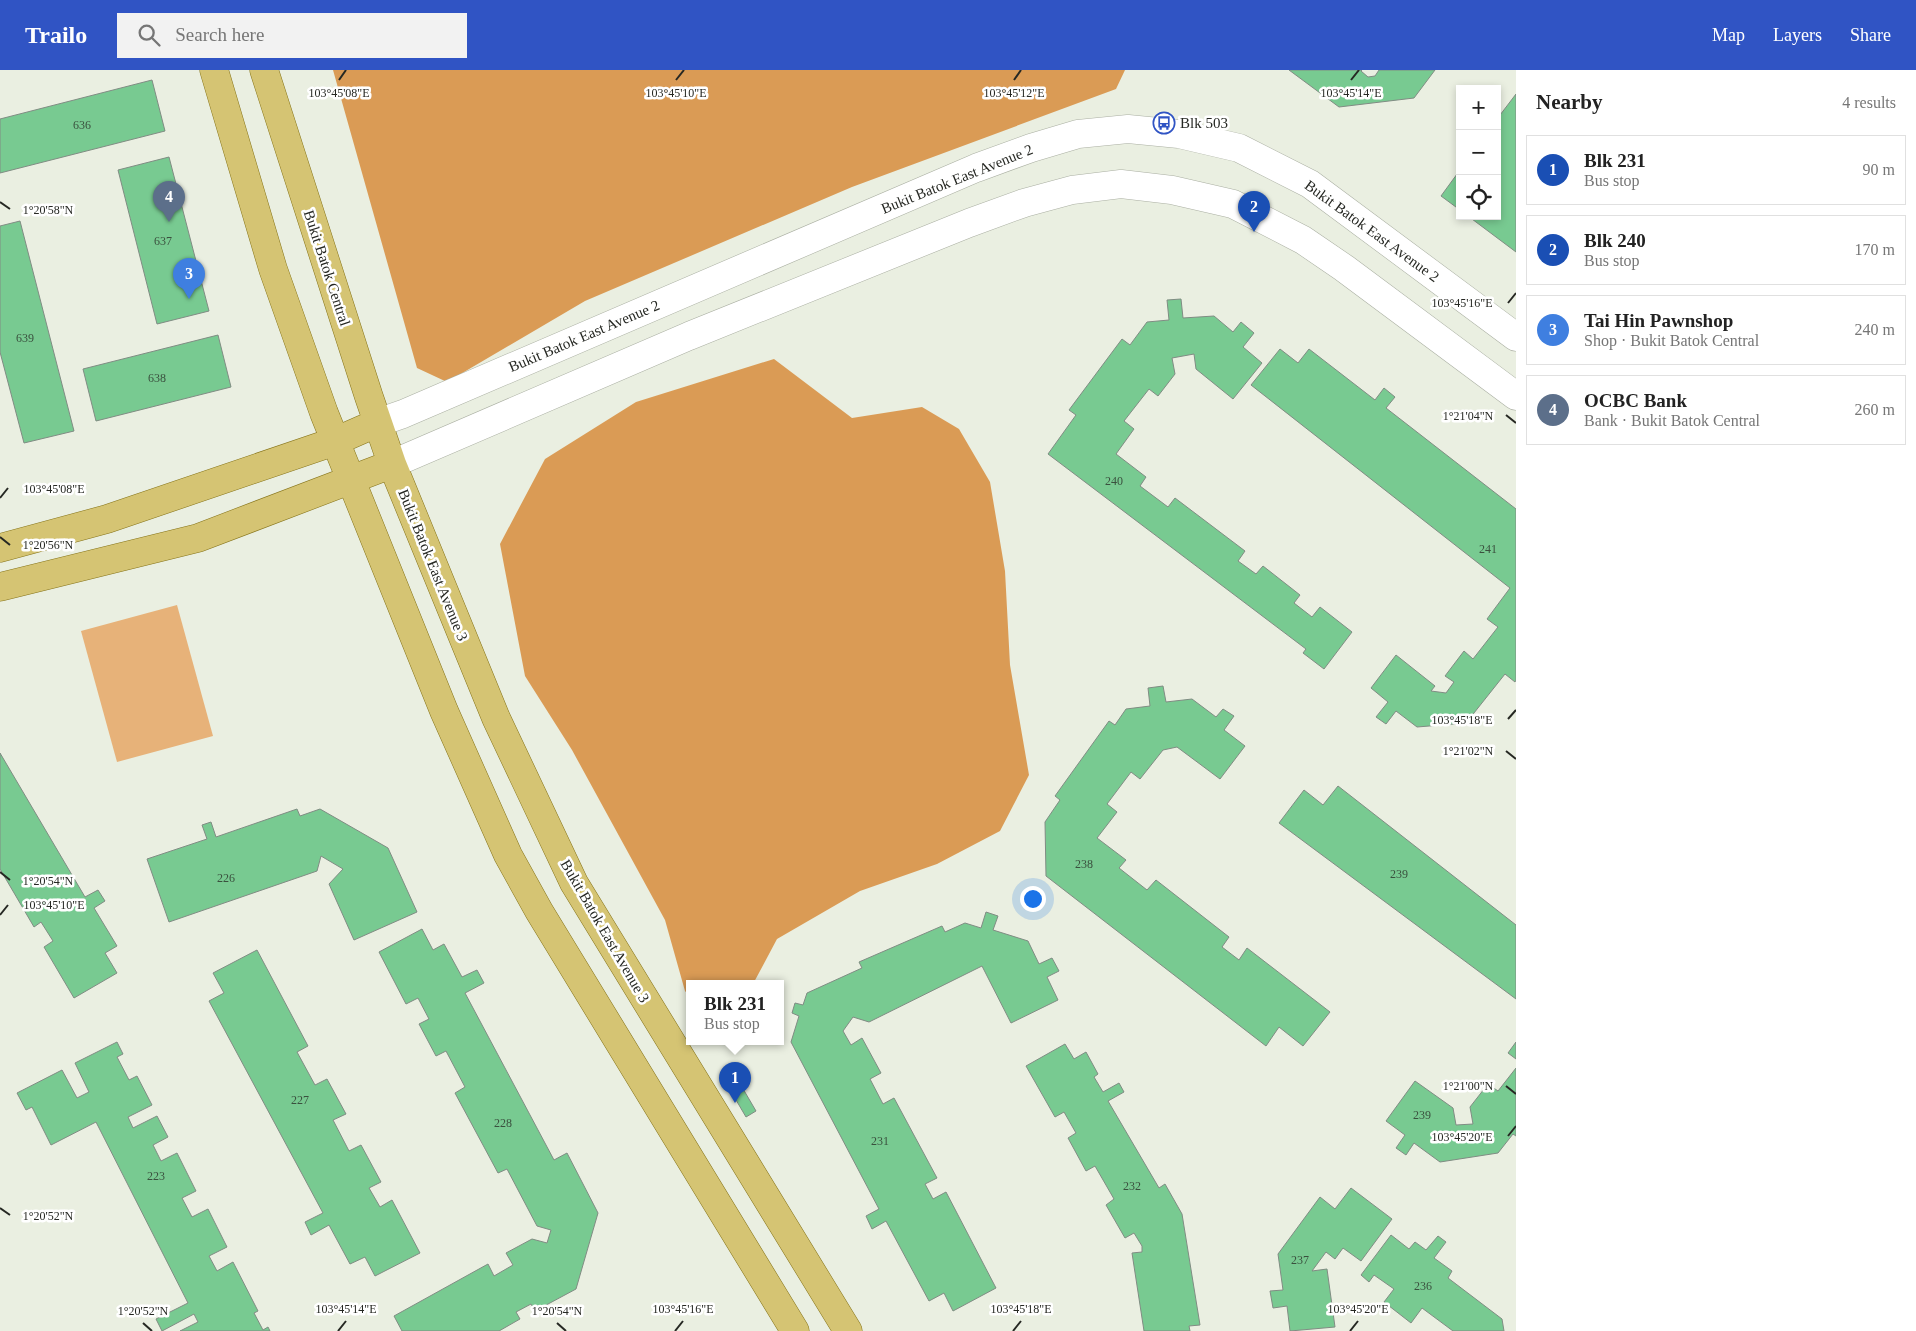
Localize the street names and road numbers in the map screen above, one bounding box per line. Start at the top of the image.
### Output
street label: Bukit Batok East Avenue 2 [879,141,1035,217]
street label: Bukit Batok East Avenue 2 [1302,177,1442,285]
street label: Bukit Batok Central [301,208,353,328]
street label: Bukit Batok East Avenue 2 [506,297,662,375]
street label: Bukit Batok East Avenue 3 [395,487,471,643]
street label: Bukit Batok East Avenue 3 [558,857,652,1005]

